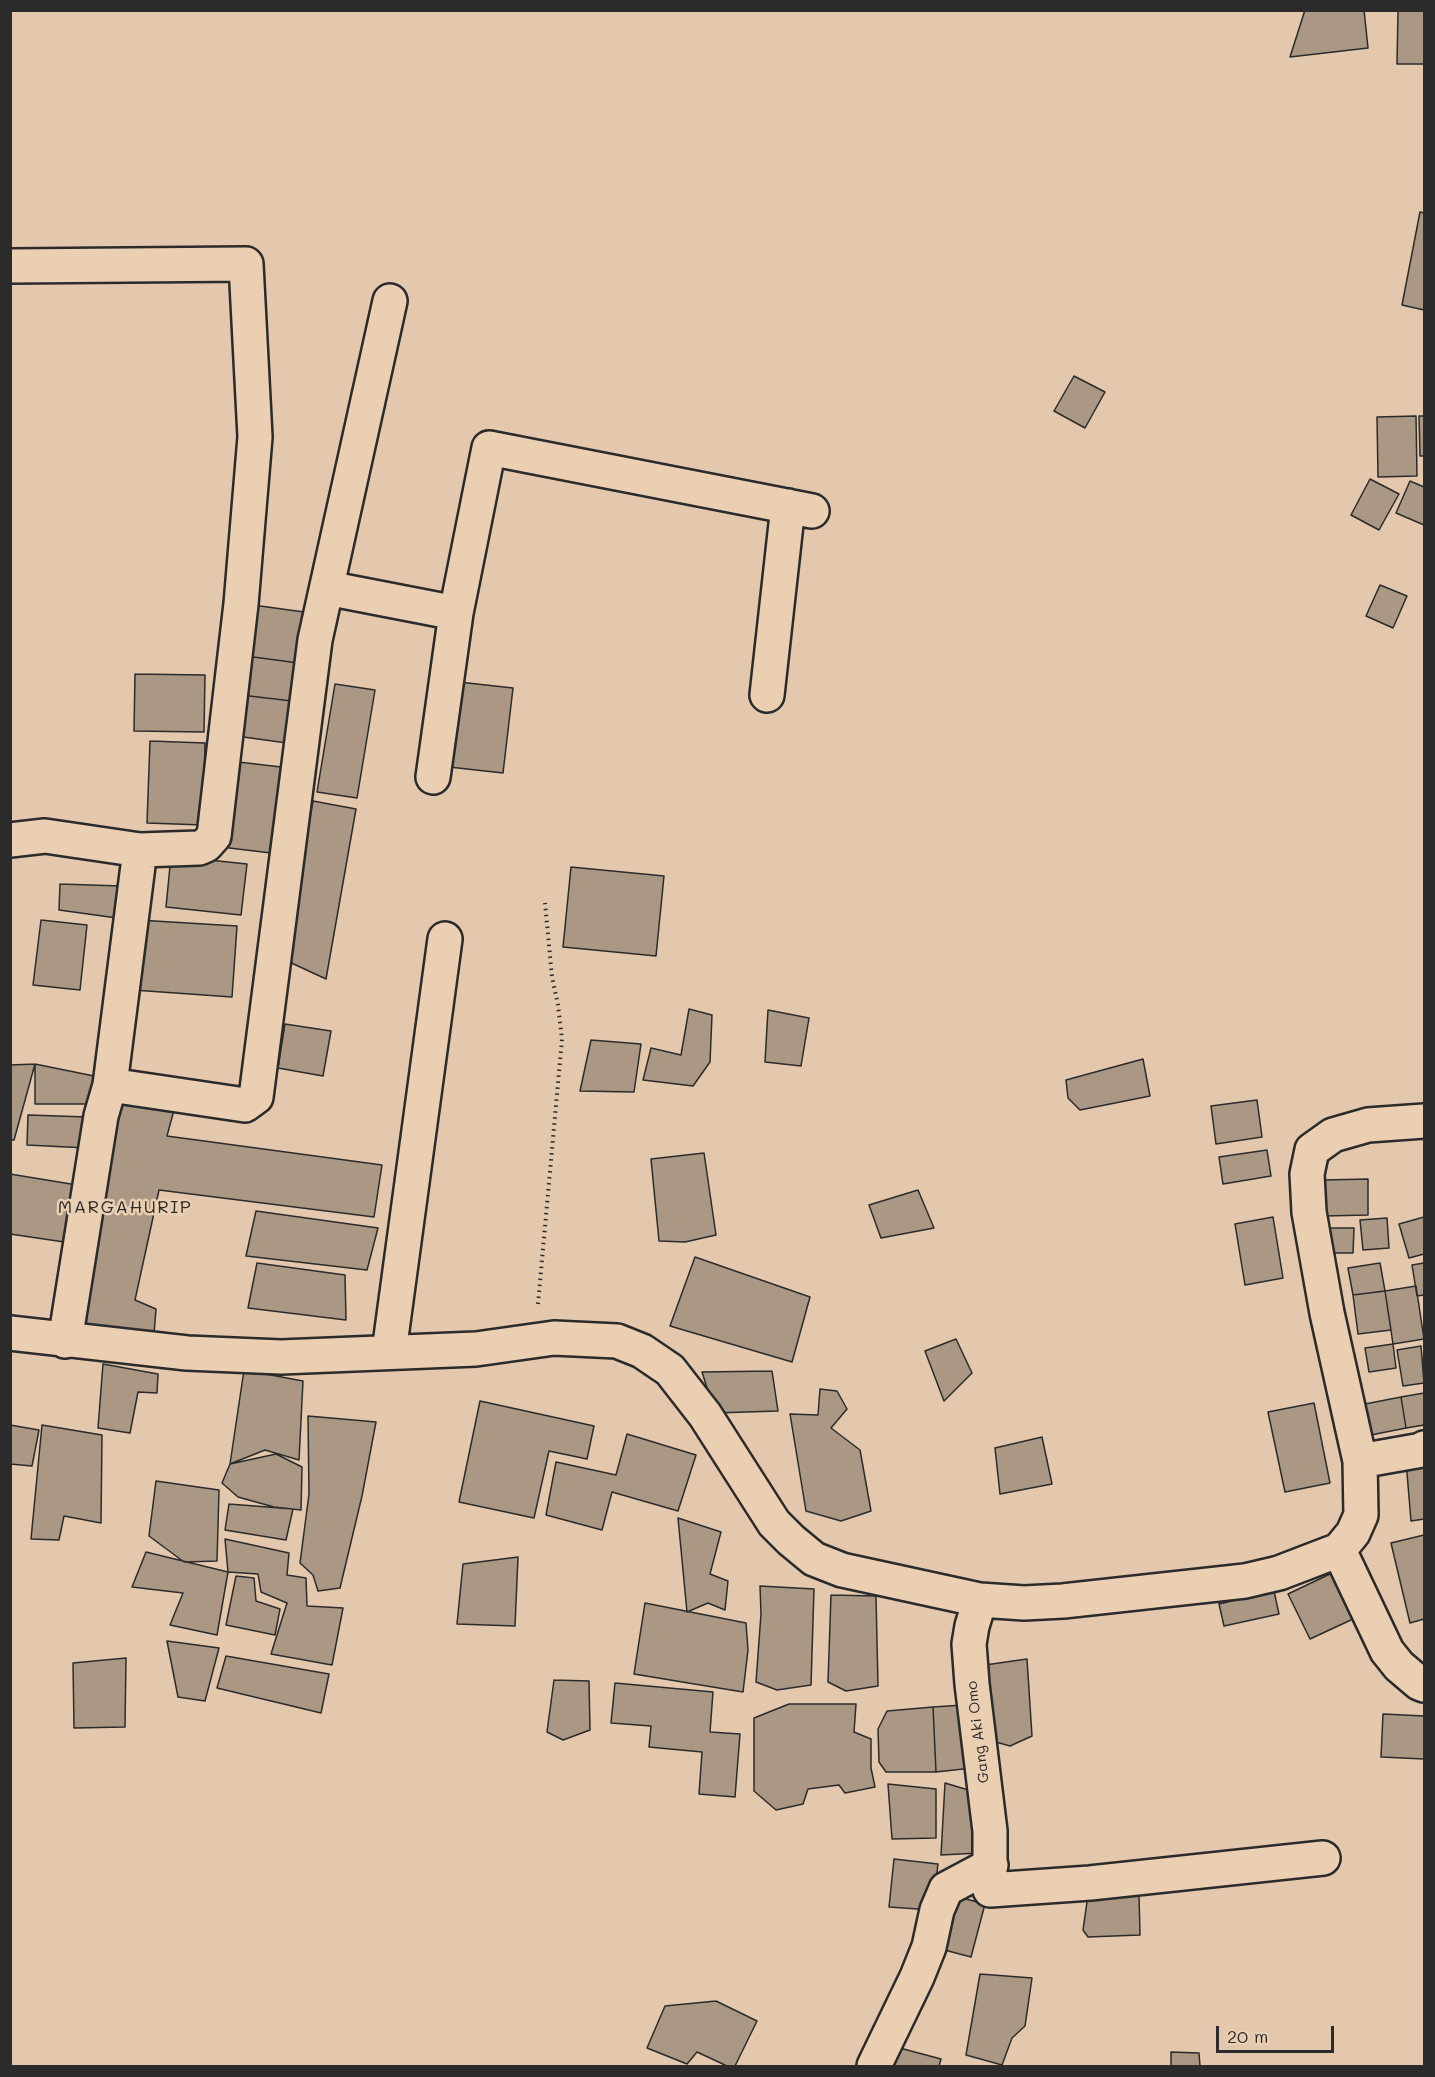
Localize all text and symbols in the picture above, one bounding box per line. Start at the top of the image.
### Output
district label: MARGAHURIP [58,1196,192,1218]
street label: Gang Aki Omo [963,1680,993,1784]
scale bar [1219,2014,1338,2052]
text: 20 m [1227,2024,1268,2048]

